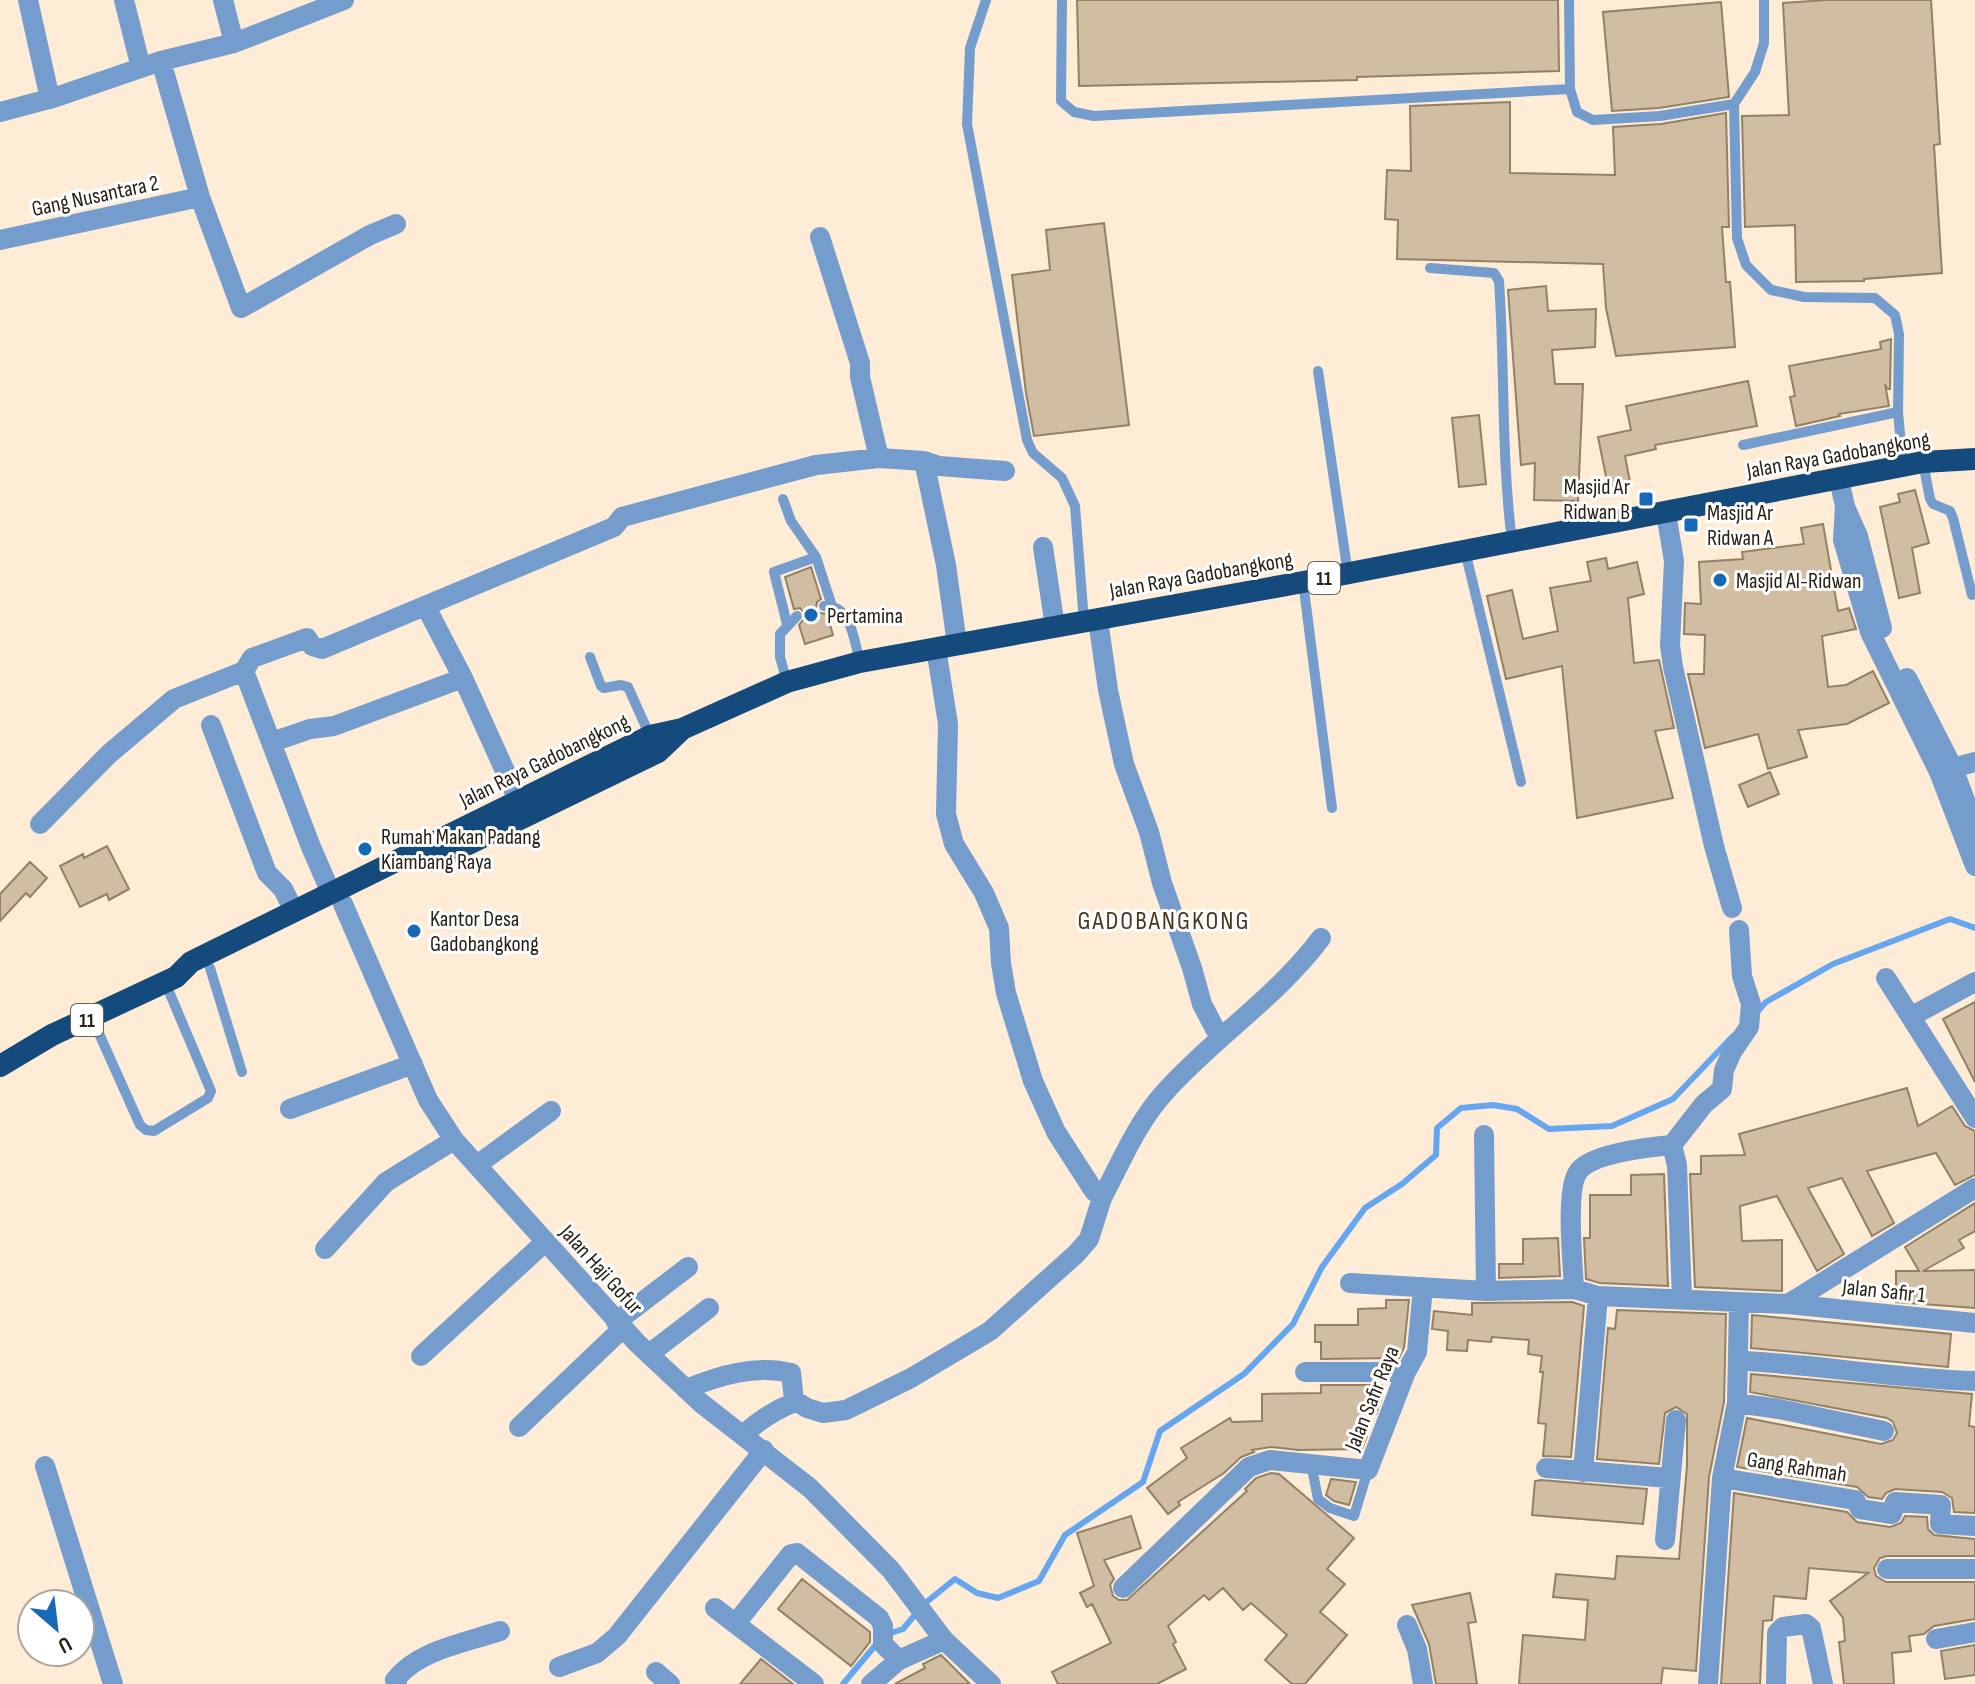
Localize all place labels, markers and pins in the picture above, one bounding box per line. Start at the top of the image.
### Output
place label: Masjid Ar Ridwan B [1563,474,1630,526]
marker: Masjid Ar Ridwan B [1637,490,1655,508]
place label: Masjid Ar Ridwan A [1707,500,1774,552]
marker: Masjid Ar Ridwan A [1682,516,1700,534]
place label: Masjid Al-Ridwan [1736,568,1861,595]
marker: Masjid Al-Ridwan [1711,571,1729,589]
place label: Pertamina [827,603,903,630]
marker: Pertamina [802,606,820,624]
place label: Rumah Makan Padang Kiambang Raya [381,824,541,876]
marker: Rumah Makan Padang Kiambang Raya [356,840,374,858]
place label: Kantor Desa Gadobangkong [430,906,539,958]
marker: Kantor Desa Gadobangkong [405,922,423,940]

